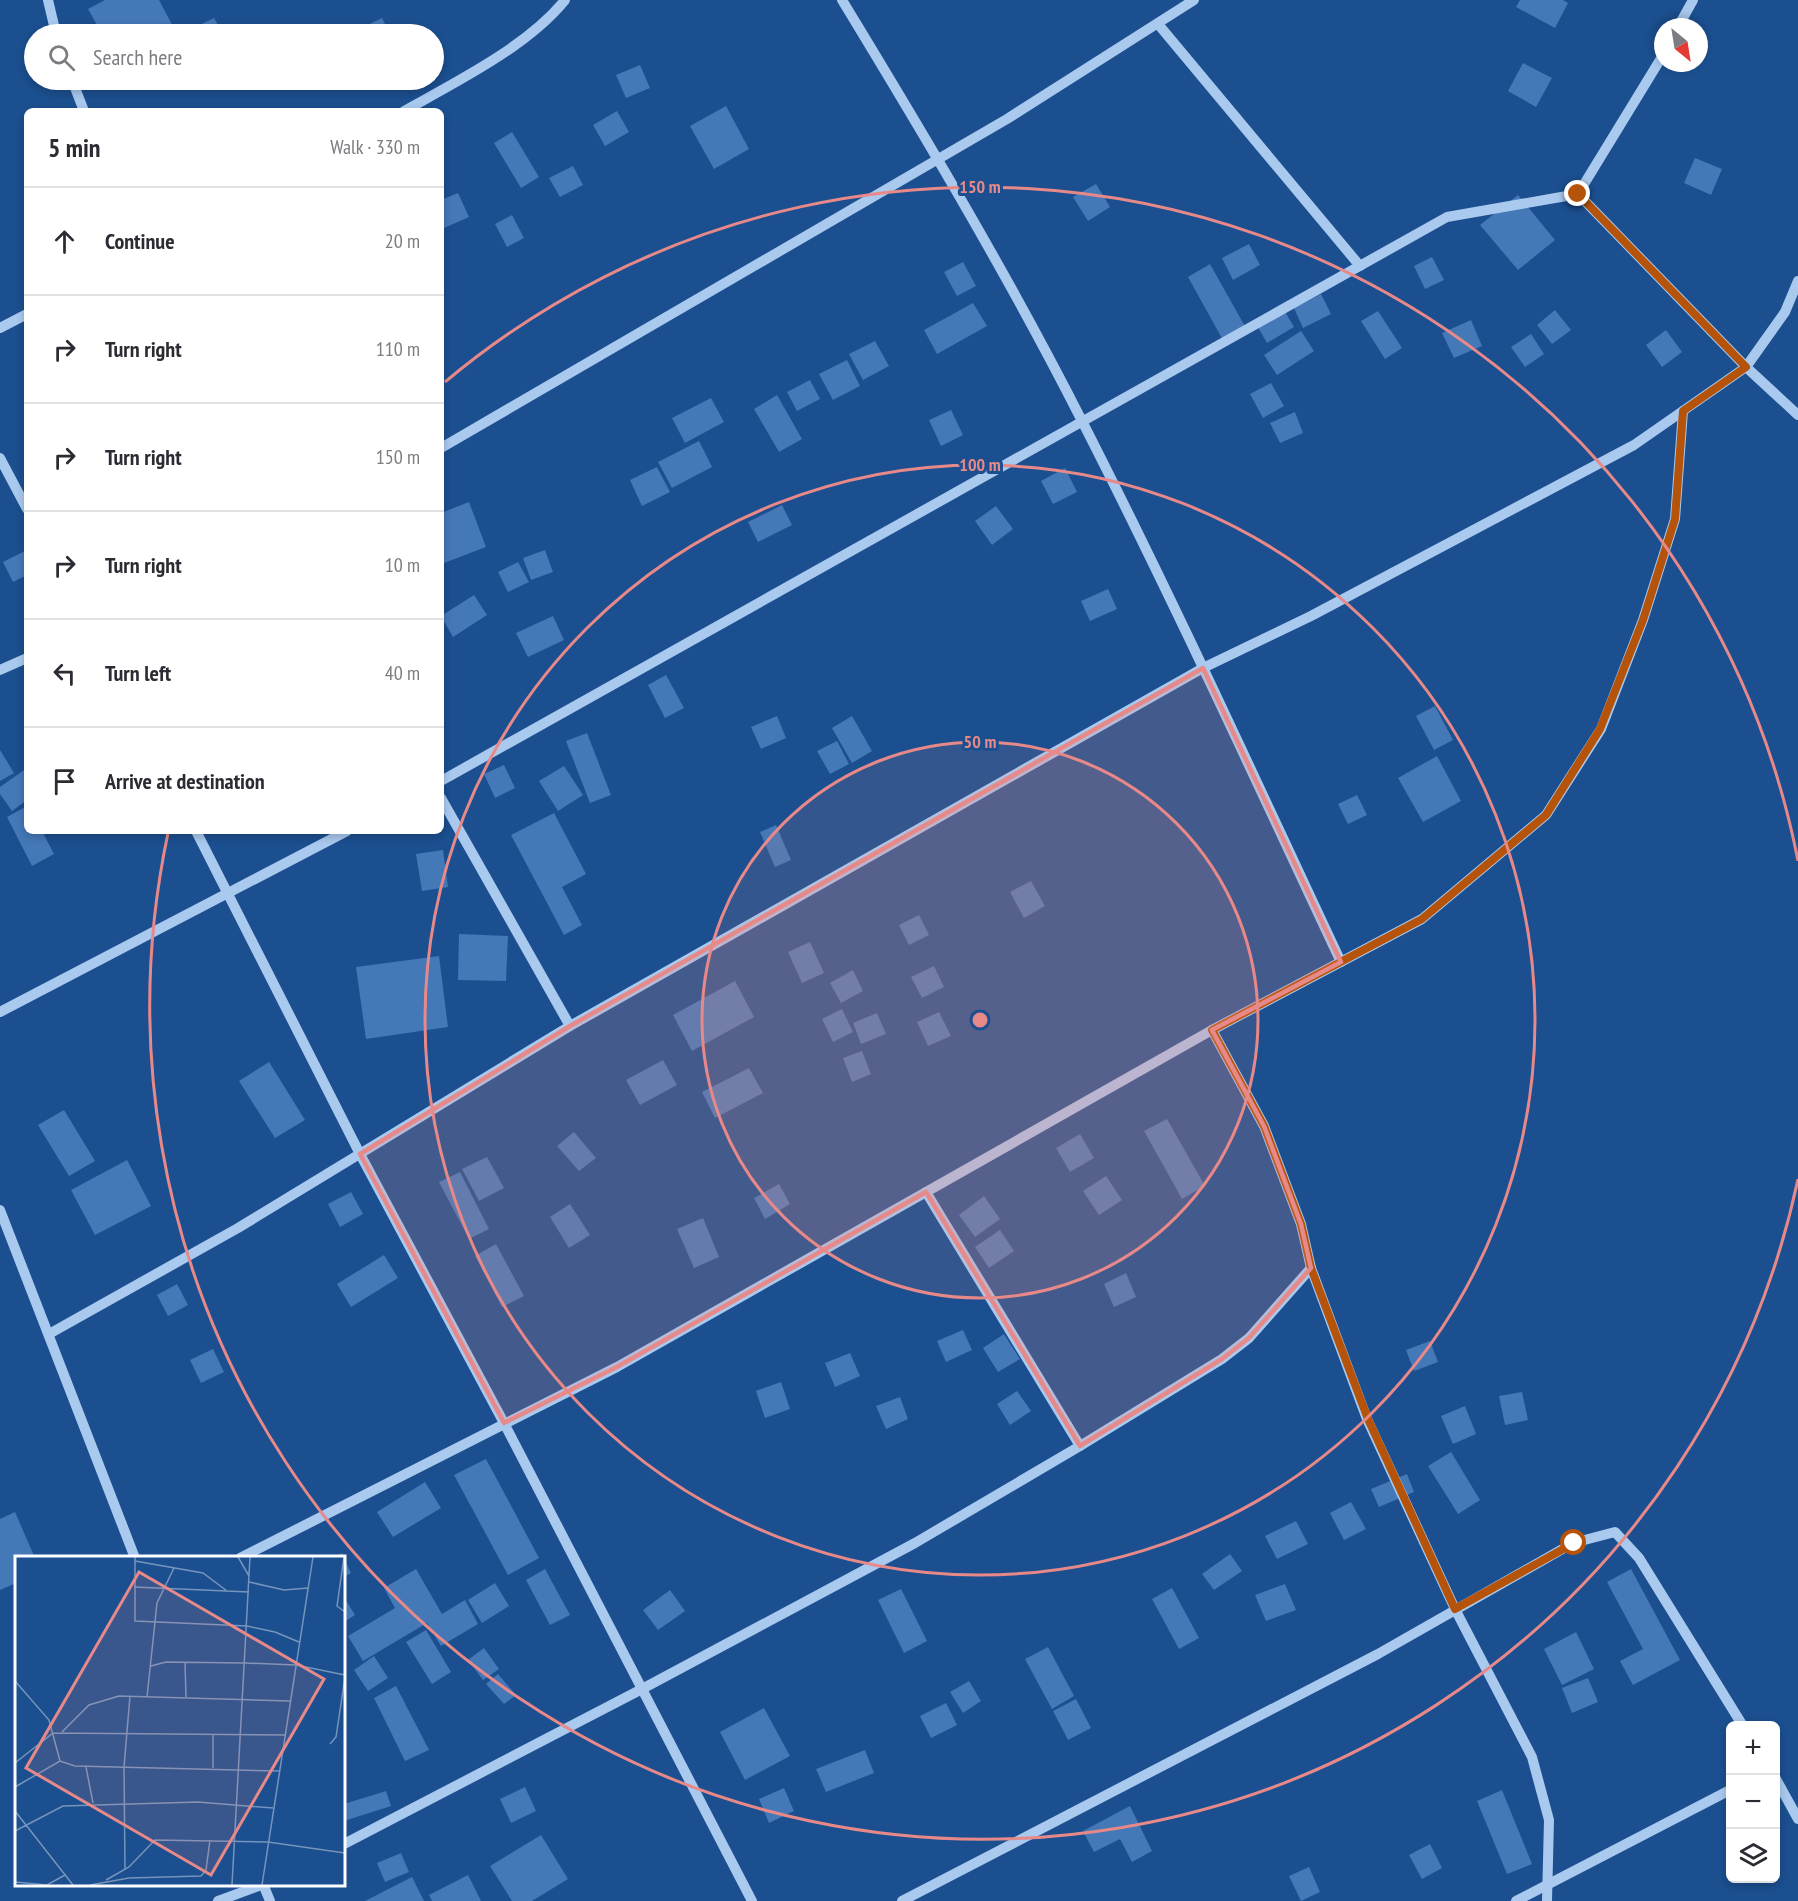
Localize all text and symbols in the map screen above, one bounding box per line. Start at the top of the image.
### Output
north arrow [1654,18,1708,72]
search box [24,24,444,90]
icon: search [45,41,78,74]
text: Search here [93,43,182,71]
text: 5 min [48,131,101,164]
text: Walk · 330 m [330,134,420,160]
text: 150 m [959,175,1001,198]
route end [1564,180,1590,206]
icon: ahead [48,225,81,258]
text: Continue [105,227,175,255]
text: 20 m [385,228,420,254]
icon: right [48,333,81,366]
text: Turn right [105,335,182,363]
text: 110 m [376,336,420,362]
icon: right [48,441,81,474]
text: Turn right [105,443,182,471]
text: 150 m [376,444,420,470]
text: 100 m [959,453,1001,476]
icon: right [48,549,81,582]
text: Turn right [105,551,182,579]
text: 10 m [385,552,420,578]
icon: left [48,657,81,690]
text: Turn left [105,659,171,687]
text: 40 m [385,660,420,686]
text: 50 m [964,730,996,753]
icon: arrive [48,765,81,798]
text: Arrive at destination [105,767,265,795]
centre of rings [970,1010,990,1030]
route start [1560,1529,1586,1555]
inset map [15,1556,345,1886]
map controls [1726,1721,1780,1883]
button: + [1726,1721,1780,1775]
button: − [1726,1775,1780,1829]
button: layers [1726,1829,1780,1883]

